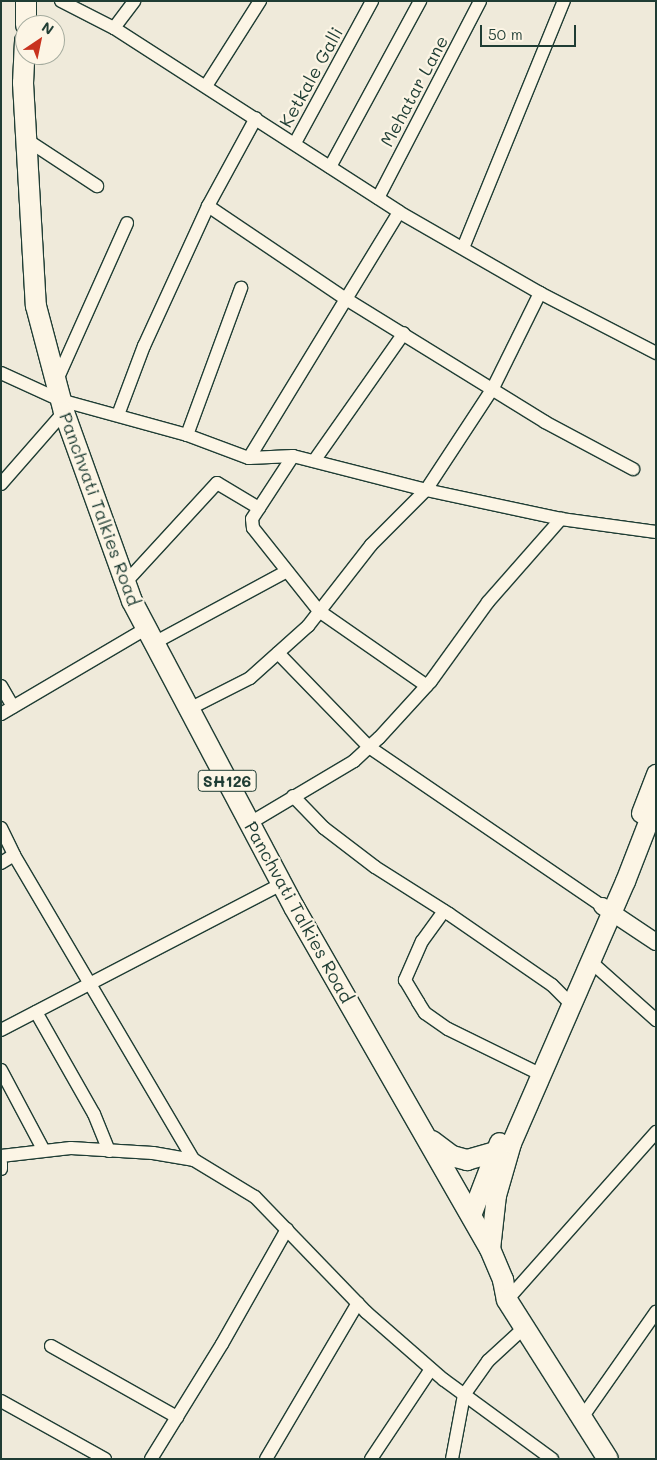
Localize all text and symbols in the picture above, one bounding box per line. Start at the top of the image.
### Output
north arrow [15,15,65,65]
scale bar [482,15,578,47]
text: N [38,17,58,39]
street label: Ketkale Galli [275,23,347,131]
text: 50 m [488,24,523,44]
street label: Mehatar Lane [376,32,452,150]
street label: Panchvati Talkies Road [55,409,145,609]
road number: SH126 [197,768,257,794]
street label: Panchvati Talkies Road [240,817,358,1007]

